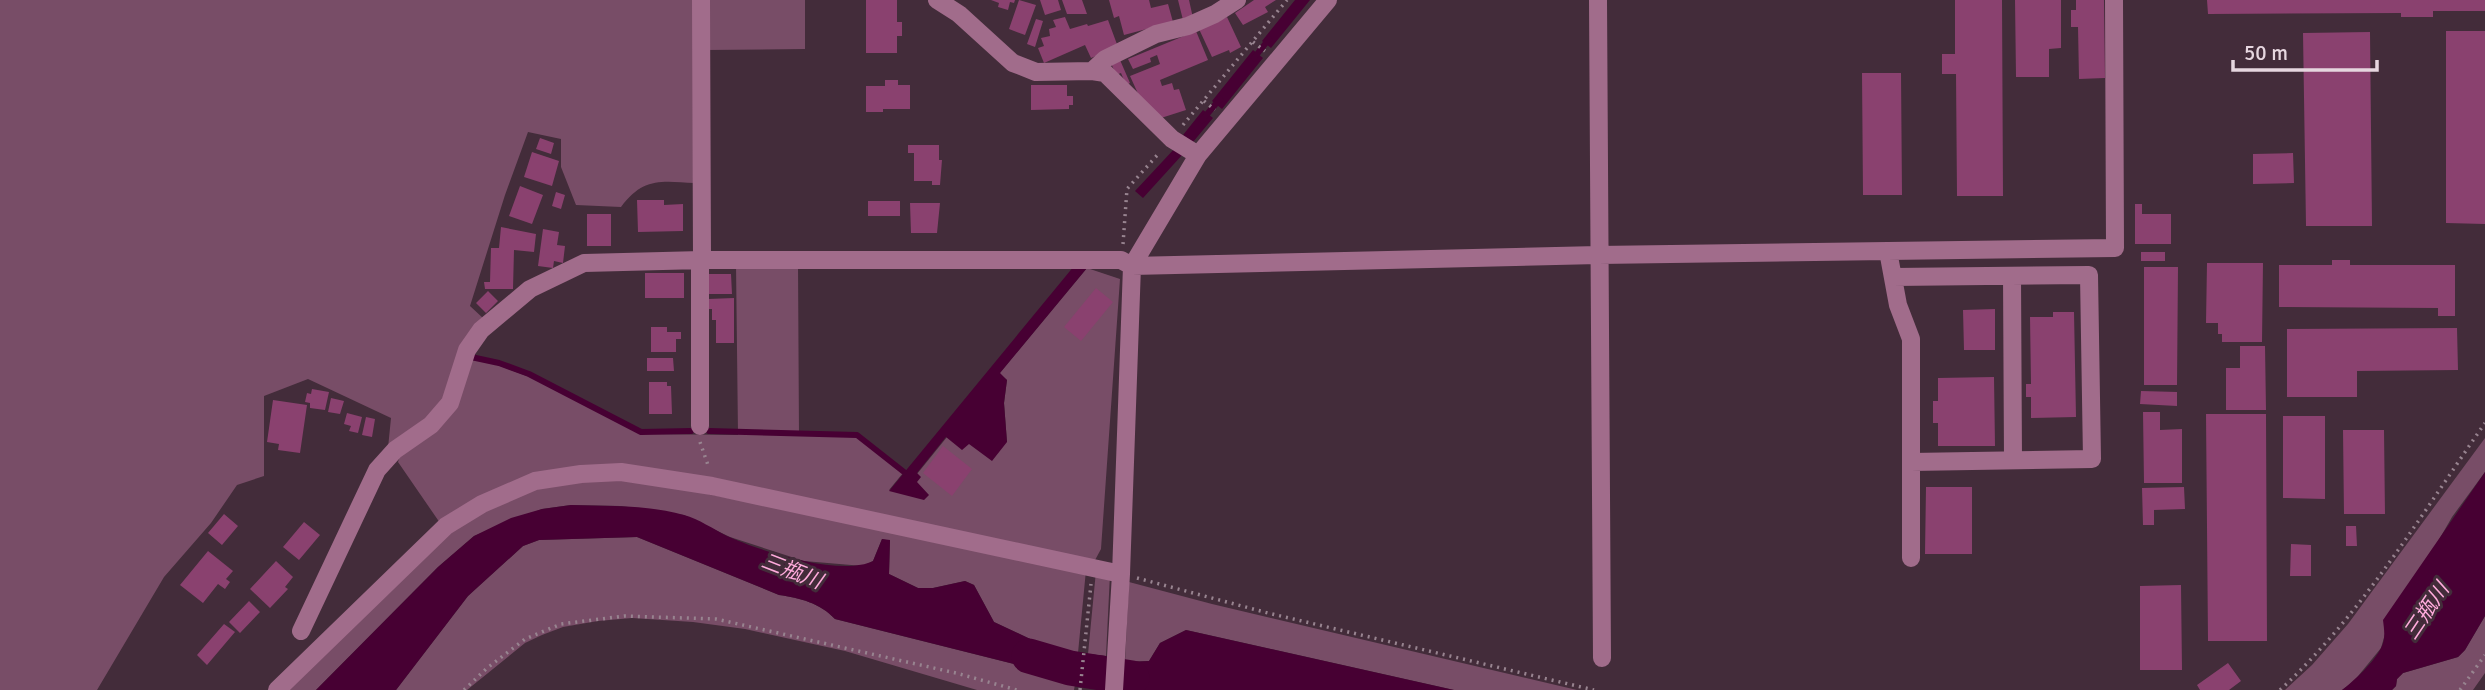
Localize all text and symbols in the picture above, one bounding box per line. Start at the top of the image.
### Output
scale bar [2233,28,2376,72]
text: 50 m [2244,40,2288,66]
water label: 三瓶川 [758,548,828,595]
water label: 三瓶川 [2398,576,2456,644]

